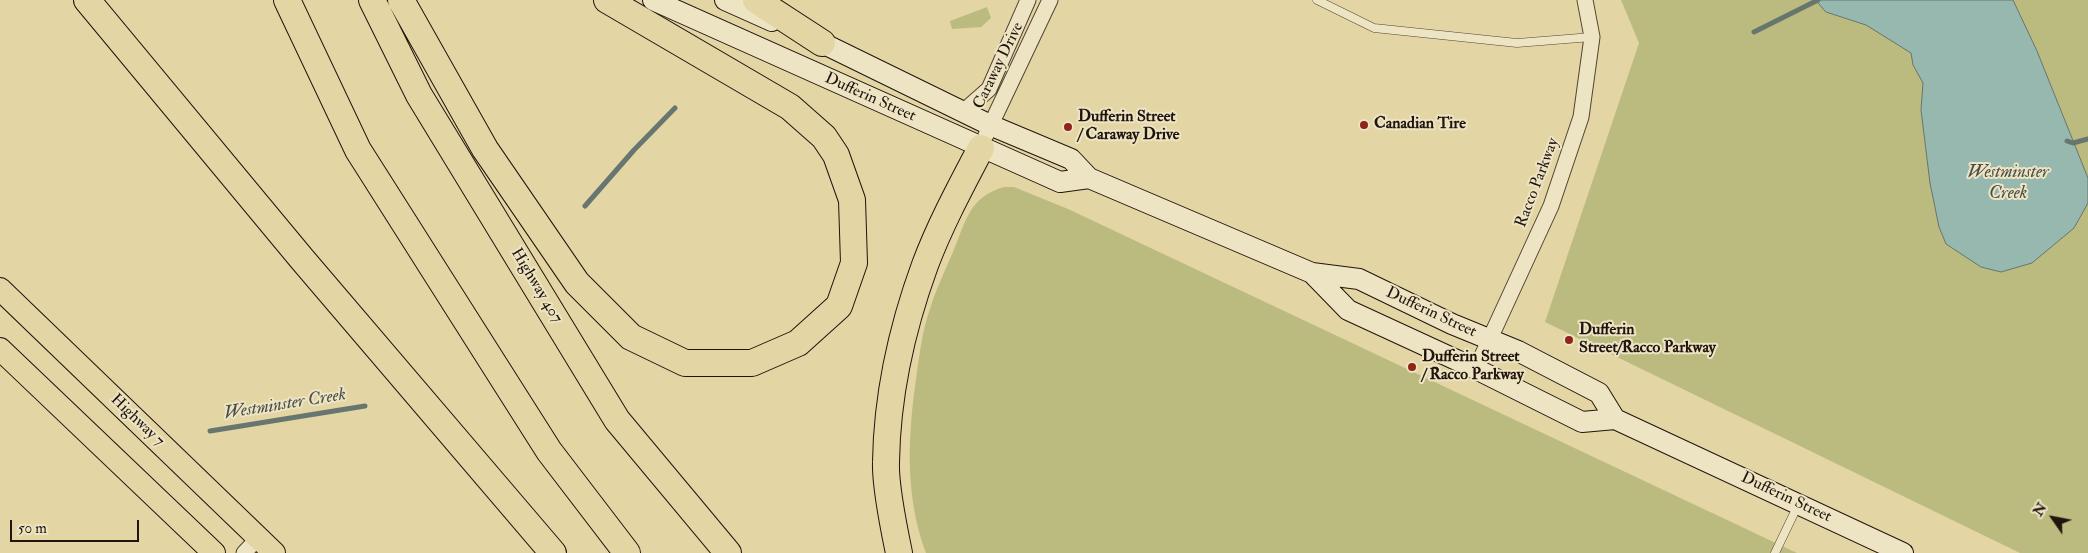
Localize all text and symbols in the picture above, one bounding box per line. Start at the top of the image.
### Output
street label: Caraway Drive [970,20,1028,112]
street label: Dufferin Street [822,69,918,127]
place label: Dufferin Street / Caraway Drive [1078,108,1179,146]
place label: Canadian Tire [1374,115,1466,135]
marker: Canadian Tire [1358,119,1370,131]
marker: Dufferin Street / Caraway Drive [1062,121,1074,133]
street label: Racco Parkway [1512,136,1564,230]
water label: Westminster Creek [1967,162,2049,204]
street label: Highway 407 [506,245,566,327]
street label: Dufferin Street [1383,284,1479,342]
place label: Dufferin Street/Racco Parkway [1579,321,1716,359]
marker: Dufferin Street/Racco Parkway [1563,334,1575,346]
place label: Dufferin Street / Racco Parkway [1422,348,1524,386]
marker: Dufferin Street / Racco Parkway [1406,361,1418,373]
water label: Westminster Creek [222,385,348,425]
street label: Highway 7 [106,391,168,451]
street label: Dufferin Street [1738,469,1834,527]
north arrow [2028,493,2078,543]
text: N [2029,500,2051,519]
scale bar [12,510,141,542]
text: 50 m [18,519,47,538]

